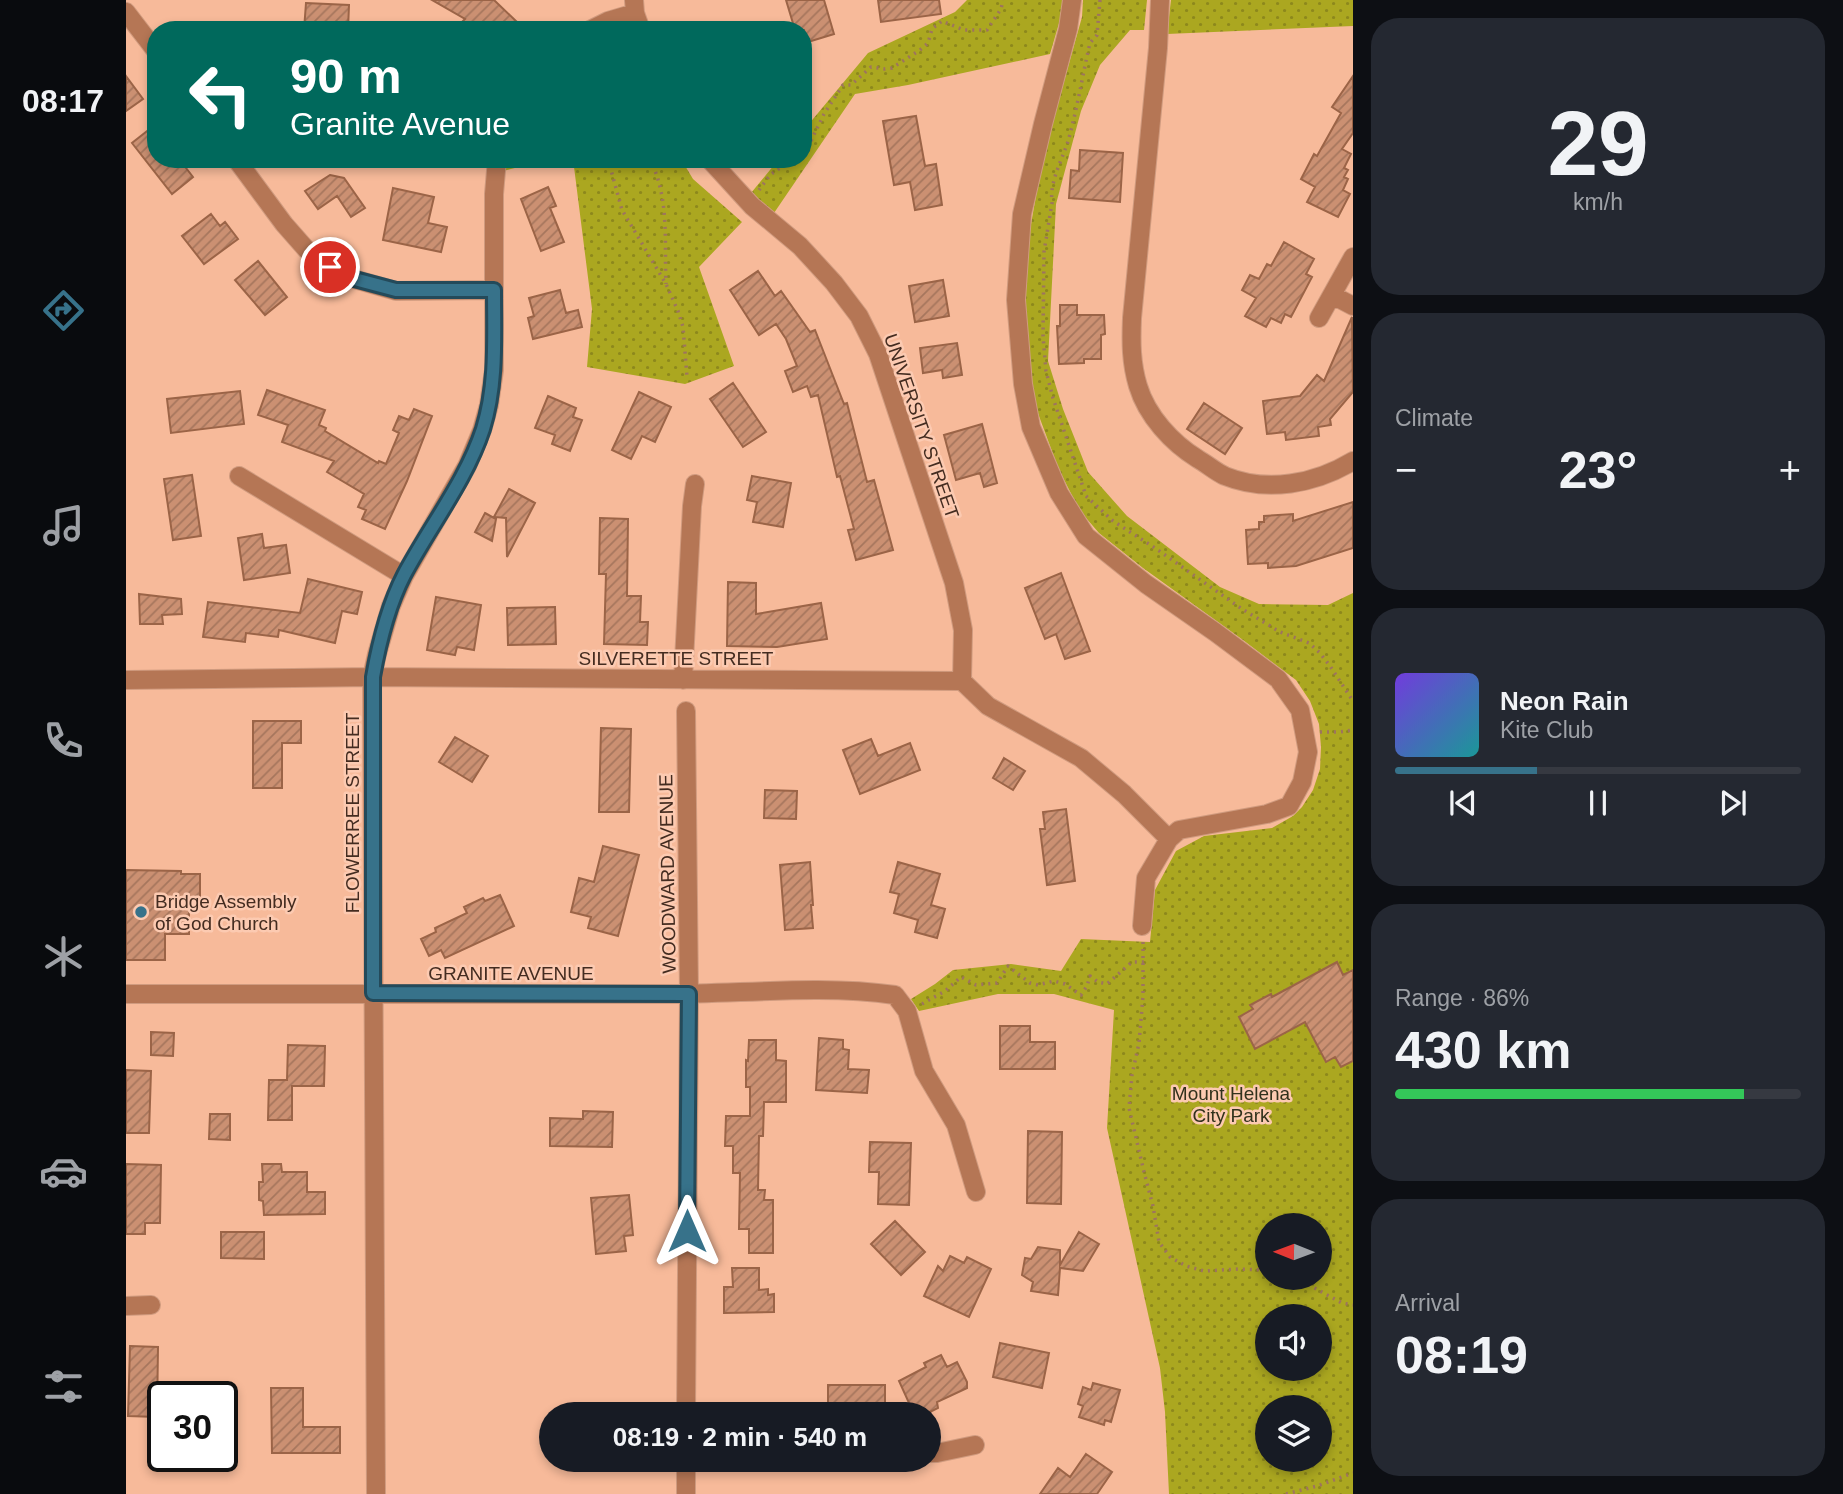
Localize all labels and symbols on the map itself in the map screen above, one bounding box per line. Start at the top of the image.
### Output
pin [300,237,360,297]
street label: UNIVERSITY STREET [880,331,963,522]
street label: SILVERETTE STREET [579,648,774,669]
street label: FLOWERREE STREET [342,712,363,913]
street label: WOODWARD AVENUE [655,774,680,974]
place label: Bridge Assembly of God Church [155,891,297,934]
marker: Bridge Assembly of God Church [133,904,149,920]
street label: GRANITE AVENUE [428,963,594,984]
park label: Mount Helena City Park [1172,1083,1291,1126]
position arrow [650,1194,724,1268]
north arrow [1255,1213,1332,1290]
speed limit sign: 30 [147,1381,238,1472]

